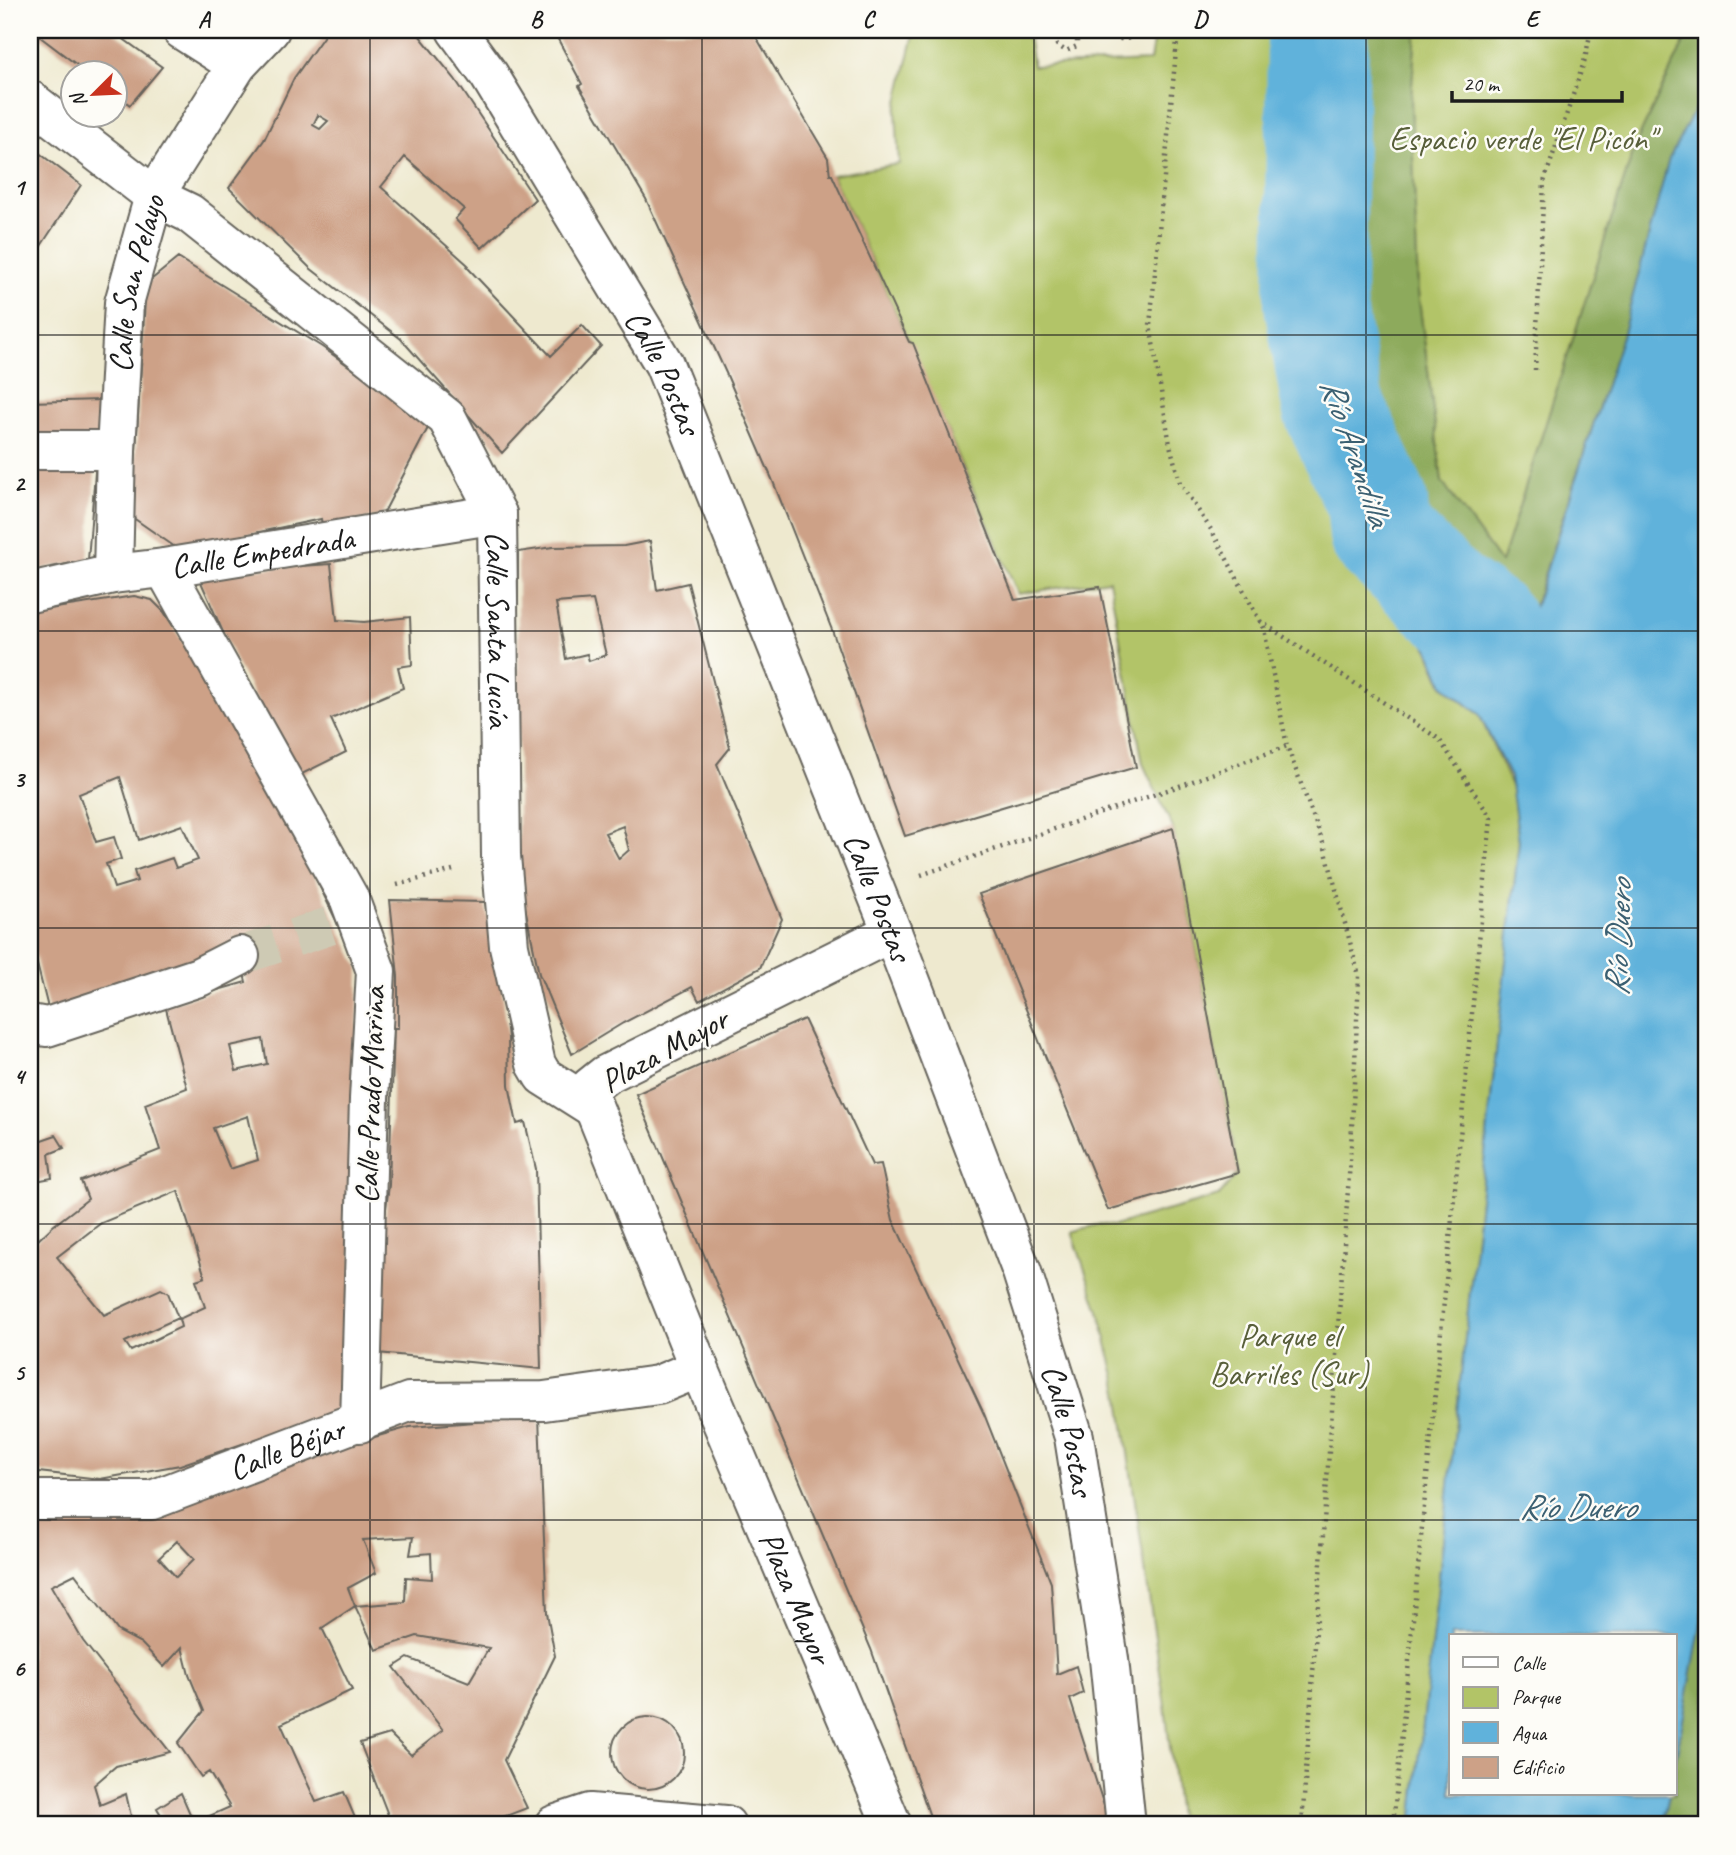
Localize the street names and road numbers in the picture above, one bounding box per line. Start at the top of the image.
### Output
street label: Calle San Pelayo [99,189,175,373]
street label: Calle Postas [615,302,712,444]
street label: Calle Empedrada [168,516,358,588]
street label: Calle Santa Lucía [476,531,521,730]
street label: Calle Postas [833,827,923,970]
street label: Calle Prado Marina [345,983,395,1204]
street label: Plaza Mayor [593,996,738,1102]
street label: Calle Postas [1031,1359,1104,1502]
street label: Calle Béjar [223,1407,352,1490]
street label: Plaza Mayor [749,1525,844,1673]

